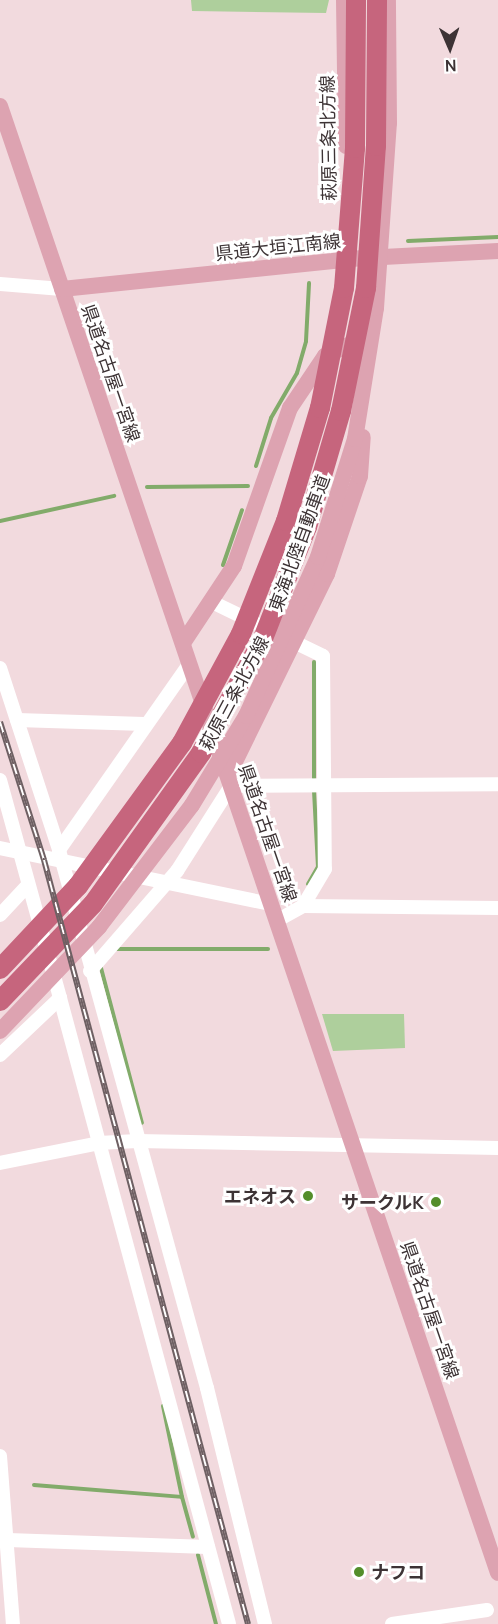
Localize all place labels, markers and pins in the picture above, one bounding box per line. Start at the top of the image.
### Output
place label: エネオス [224,1185,296,1207]
marker: エネオス [301,1189,315,1203]
place label: サークルK [340,1191,424,1213]
marker: サークルK [429,1195,443,1209]
place label: ナフコ [371,1561,425,1583]
marker: ナフコ [352,1565,366,1579]

